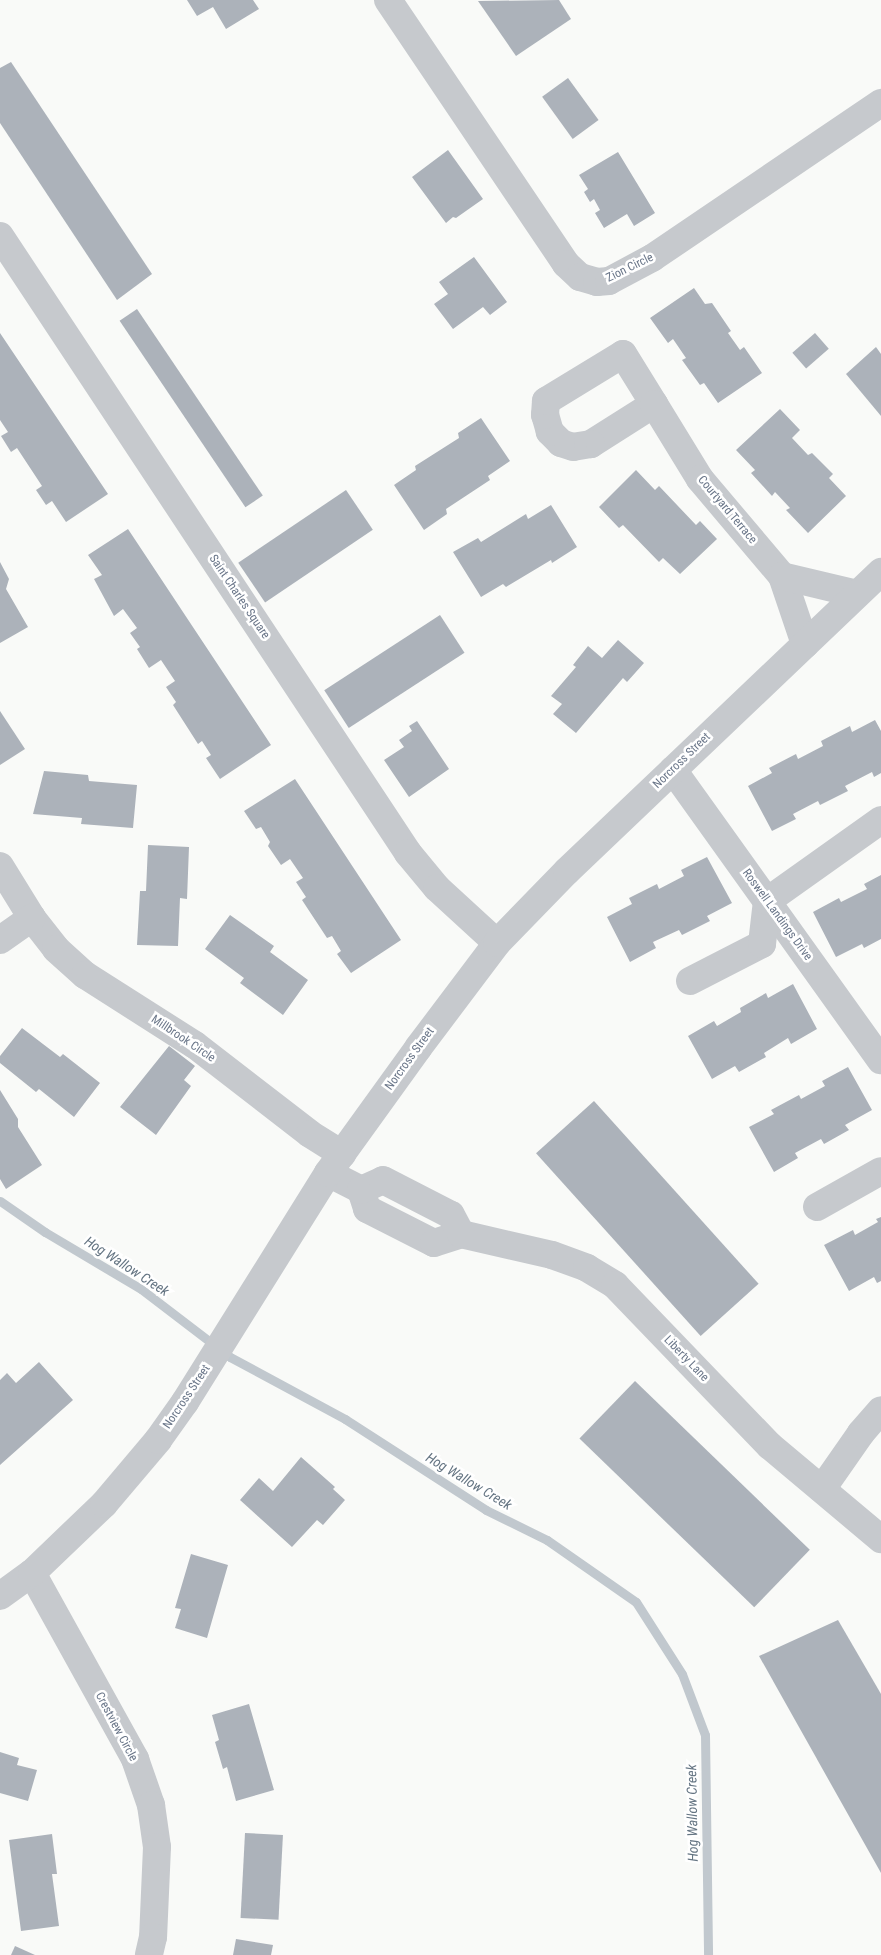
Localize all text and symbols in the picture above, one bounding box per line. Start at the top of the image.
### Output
street label: Zion Circle [604,250,656,286]
street label: Courtyard Terrace [694,473,760,547]
street label: Saint Charles Square [206,552,272,642]
street label: Norcross Street [650,730,714,792]
street label: Roswell Landings Drive [739,867,815,963]
street label: Millbrook Circle [148,1012,218,1066]
street label: Norcross Street [382,1025,438,1093]
water label: Hog Wallow Creek [82,1232,172,1300]
street label: Liberty Lane [661,1333,711,1385]
street label: Norcross Street [160,1362,214,1432]
water label: Hog Wallow Creek [423,1449,515,1513]
street label: Crestview Circle [92,1690,140,1764]
water label: Hog Wallow Creek [683,1764,701,1862]

